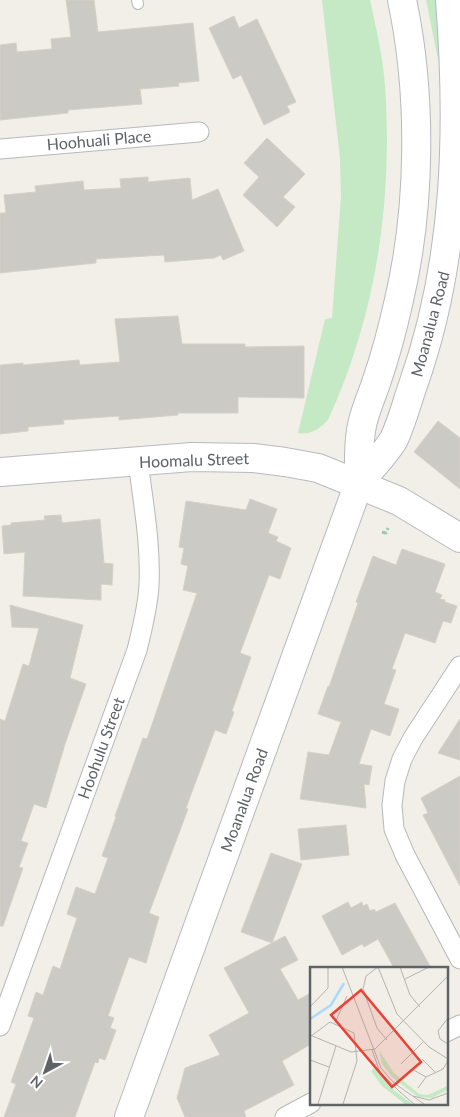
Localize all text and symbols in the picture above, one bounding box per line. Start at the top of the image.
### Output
street label: Hoohuali Place [46,125,152,154]
street label: Moanalua Road [406,269,453,379]
street label: Hoomalu Street [139,448,250,471]
street label: Hoohulu Street [73,694,128,801]
street label: Moanalua Road [216,745,271,854]
inset map [310,967,448,1104]
north arrow [20,1047,70,1097]
text: N [27,1072,46,1092]

